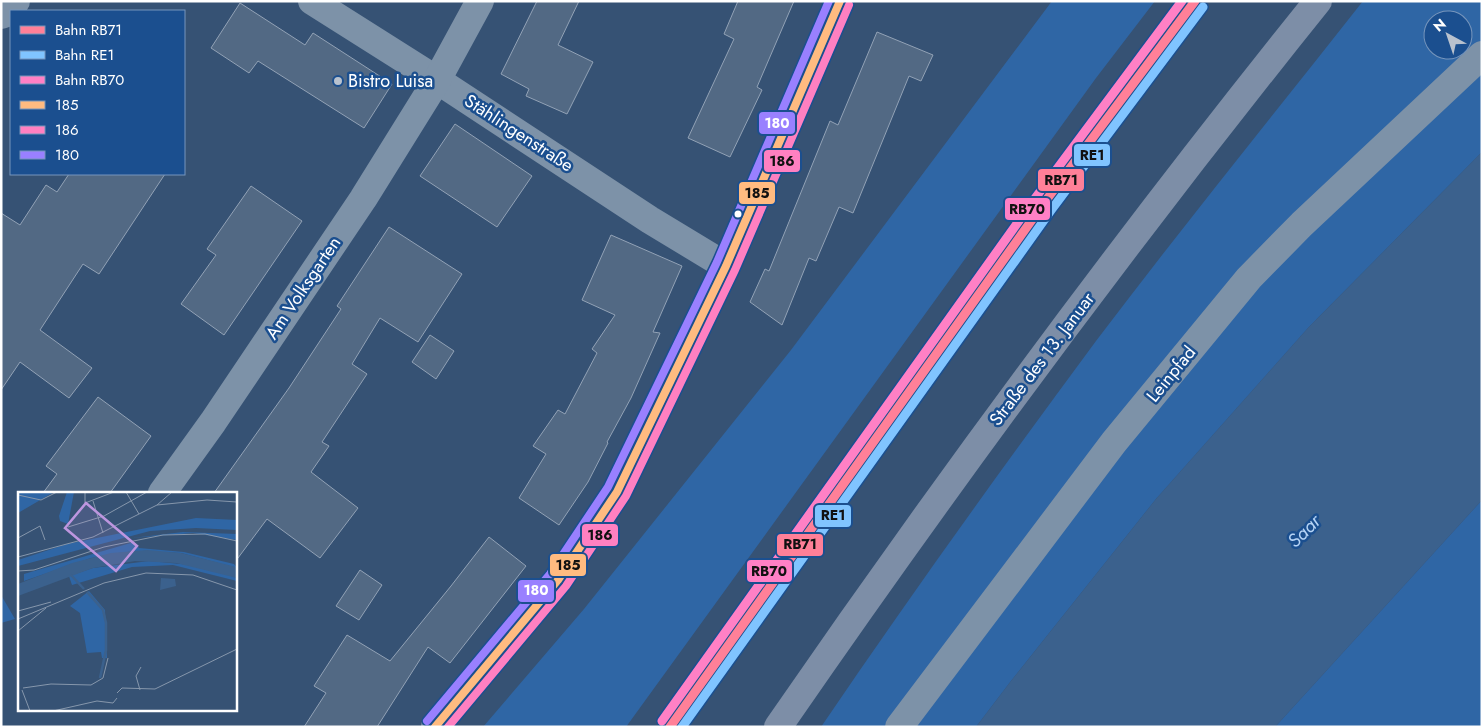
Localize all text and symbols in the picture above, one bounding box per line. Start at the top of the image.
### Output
legend [10,10,185,175]
north arrow [1423,10,1473,60]
text: N [1429,14,1450,36]
text: Bahn RB71 [55,19,122,41]
text: Bahn RE1 [55,44,114,66]
place label: Bistro Luisa [348,68,433,94]
text: Bahn RB70 [55,69,124,91]
marker: Bistro Luisa [332,75,344,87]
street label: Stählingenstraße [459,88,579,178]
text: 185 [55,94,78,116]
line badge: 180 [758,111,796,135]
text: 180 [764,113,790,133]
text: 186 [55,119,79,141]
line badge: RE1 [1073,143,1111,167]
text: 180 [55,144,79,166]
text: RE1 [1080,145,1104,165]
line badge: 186 [763,149,801,173]
text: 186 [769,151,795,171]
line badge: RB71 [1037,168,1085,192]
text: RB71 [1044,170,1078,190]
line badge: 185 [738,181,776,205]
text: 185 [745,183,769,203]
line badge: RB70 [1004,197,1051,221]
text: RB70 [1009,199,1045,219]
unlabelled marker [733,209,743,219]
street label: Am Volksgarten [259,231,347,345]
street label: Straße des 13. Januar [983,286,1101,431]
street label: Leinpfad [1140,340,1202,408]
inset map [18,492,236,710]
line badge: RE1 [814,504,852,528]
text: RE1 [821,505,845,525]
water label: Saar [1281,507,1328,554]
line badge: 186 [581,523,619,547]
text: 186 [587,525,613,545]
line badge: RB71 [776,533,824,557]
text: RB71 [783,534,817,554]
line badge: 185 [549,553,587,577]
text: 185 [556,555,580,575]
line badge: RB70 [746,559,793,583]
text: RB70 [751,561,787,581]
line badge: 180 [517,579,555,603]
text: 180 [523,580,549,600]

